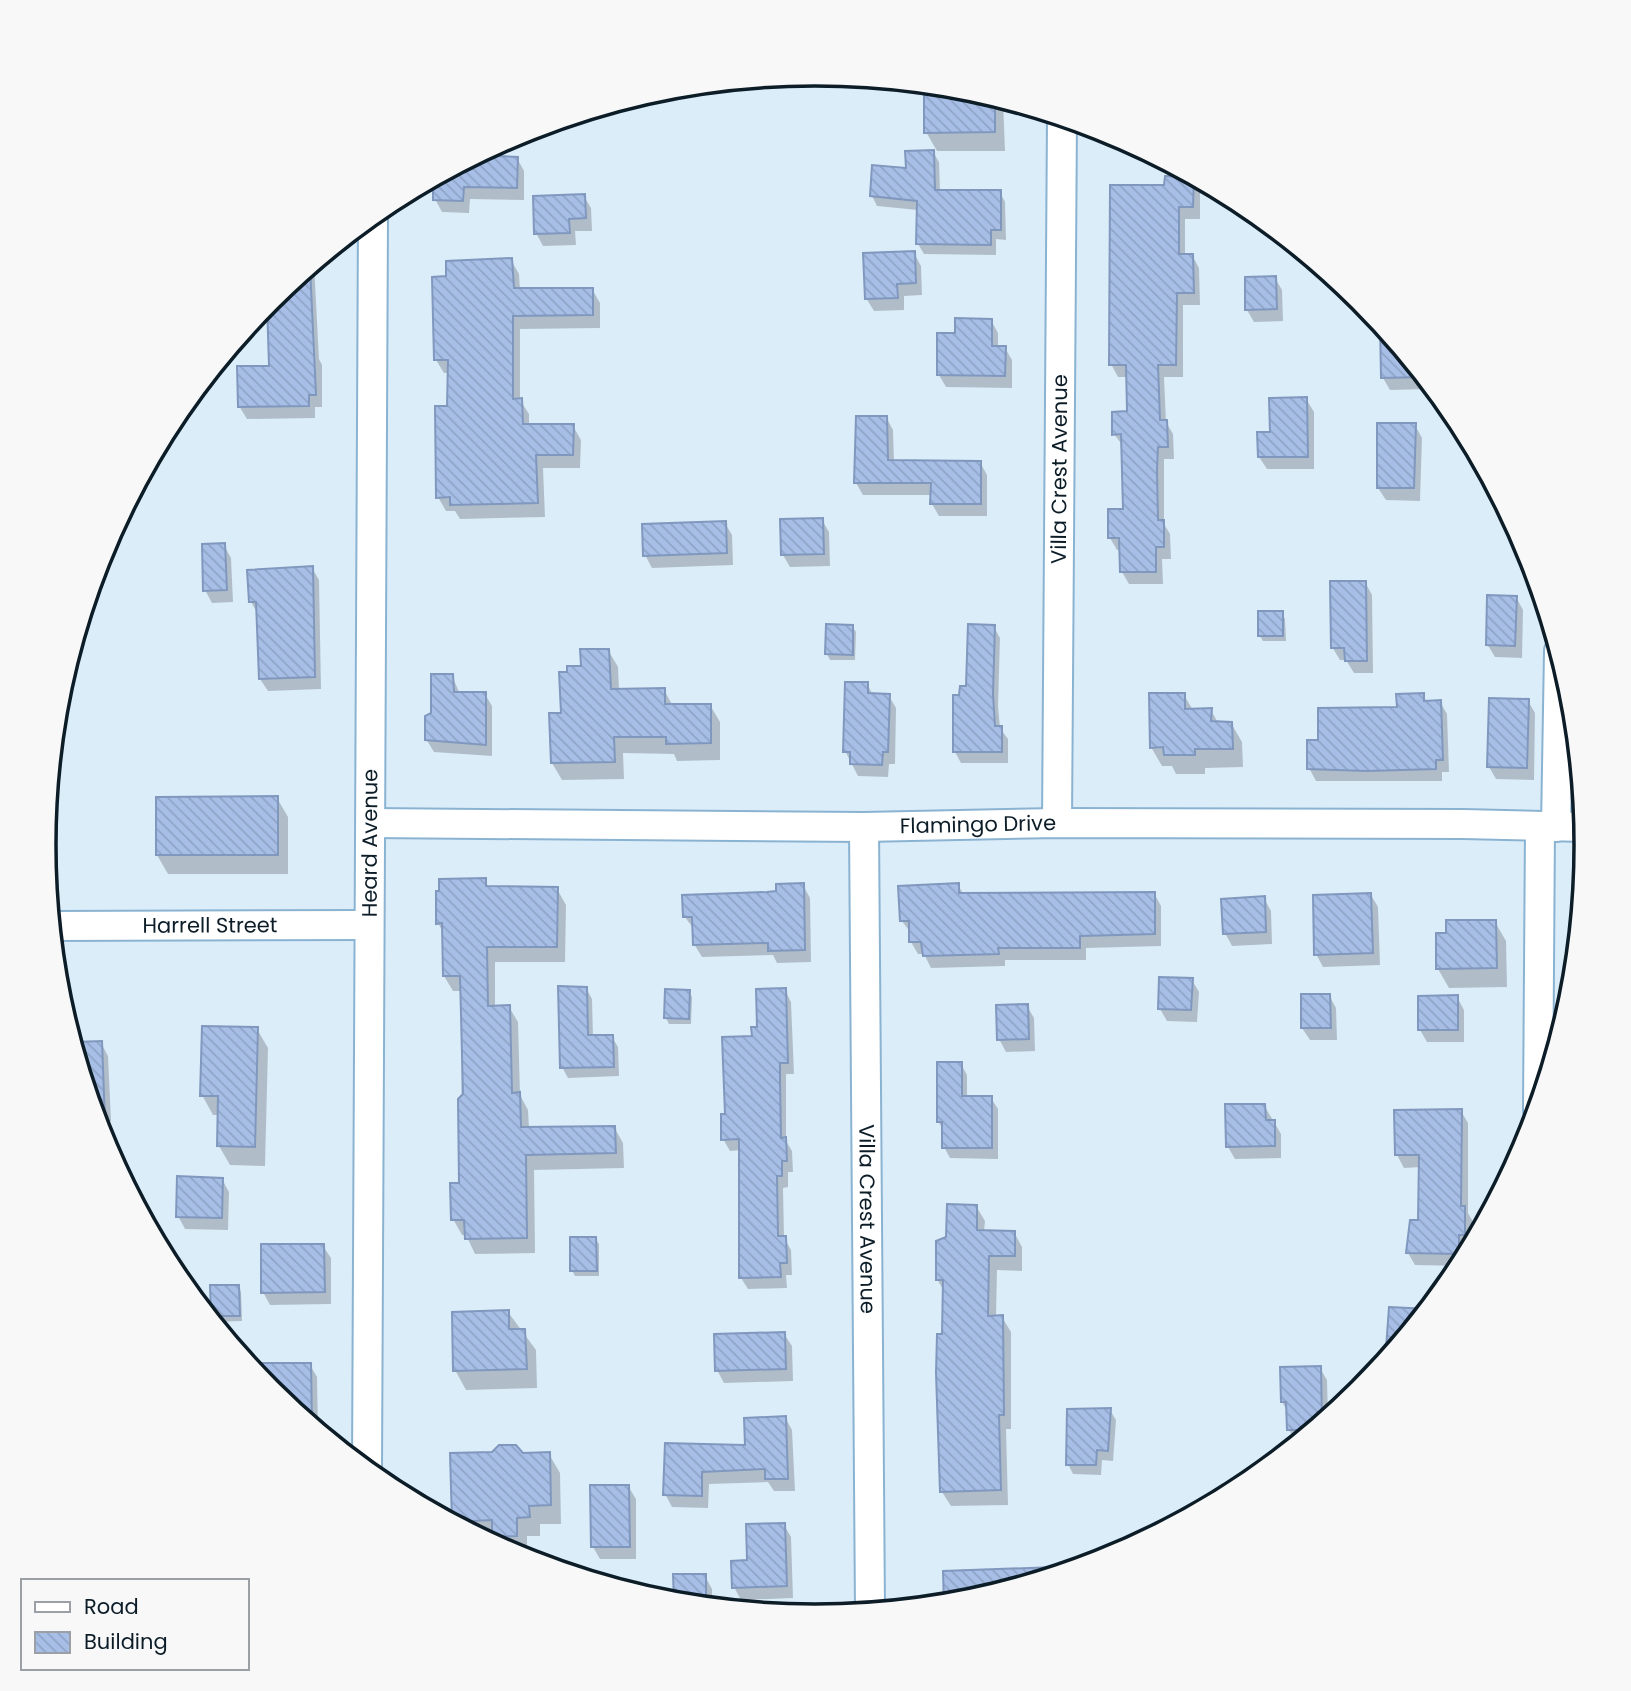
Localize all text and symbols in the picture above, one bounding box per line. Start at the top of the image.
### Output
street label: Villa Crest Avenue [1044,374,1074,564]
street label: Heard Avenue [355,769,384,917]
street label: Flamingo Drive [900,808,1056,840]
street label: Harrell Street [142,910,278,940]
street label: Villa Crest Avenue [852,1124,883,1314]
legend [21,1579,248,1670]
text: Road [84,1592,139,1621]
text: Building [84,1627,168,1656]

